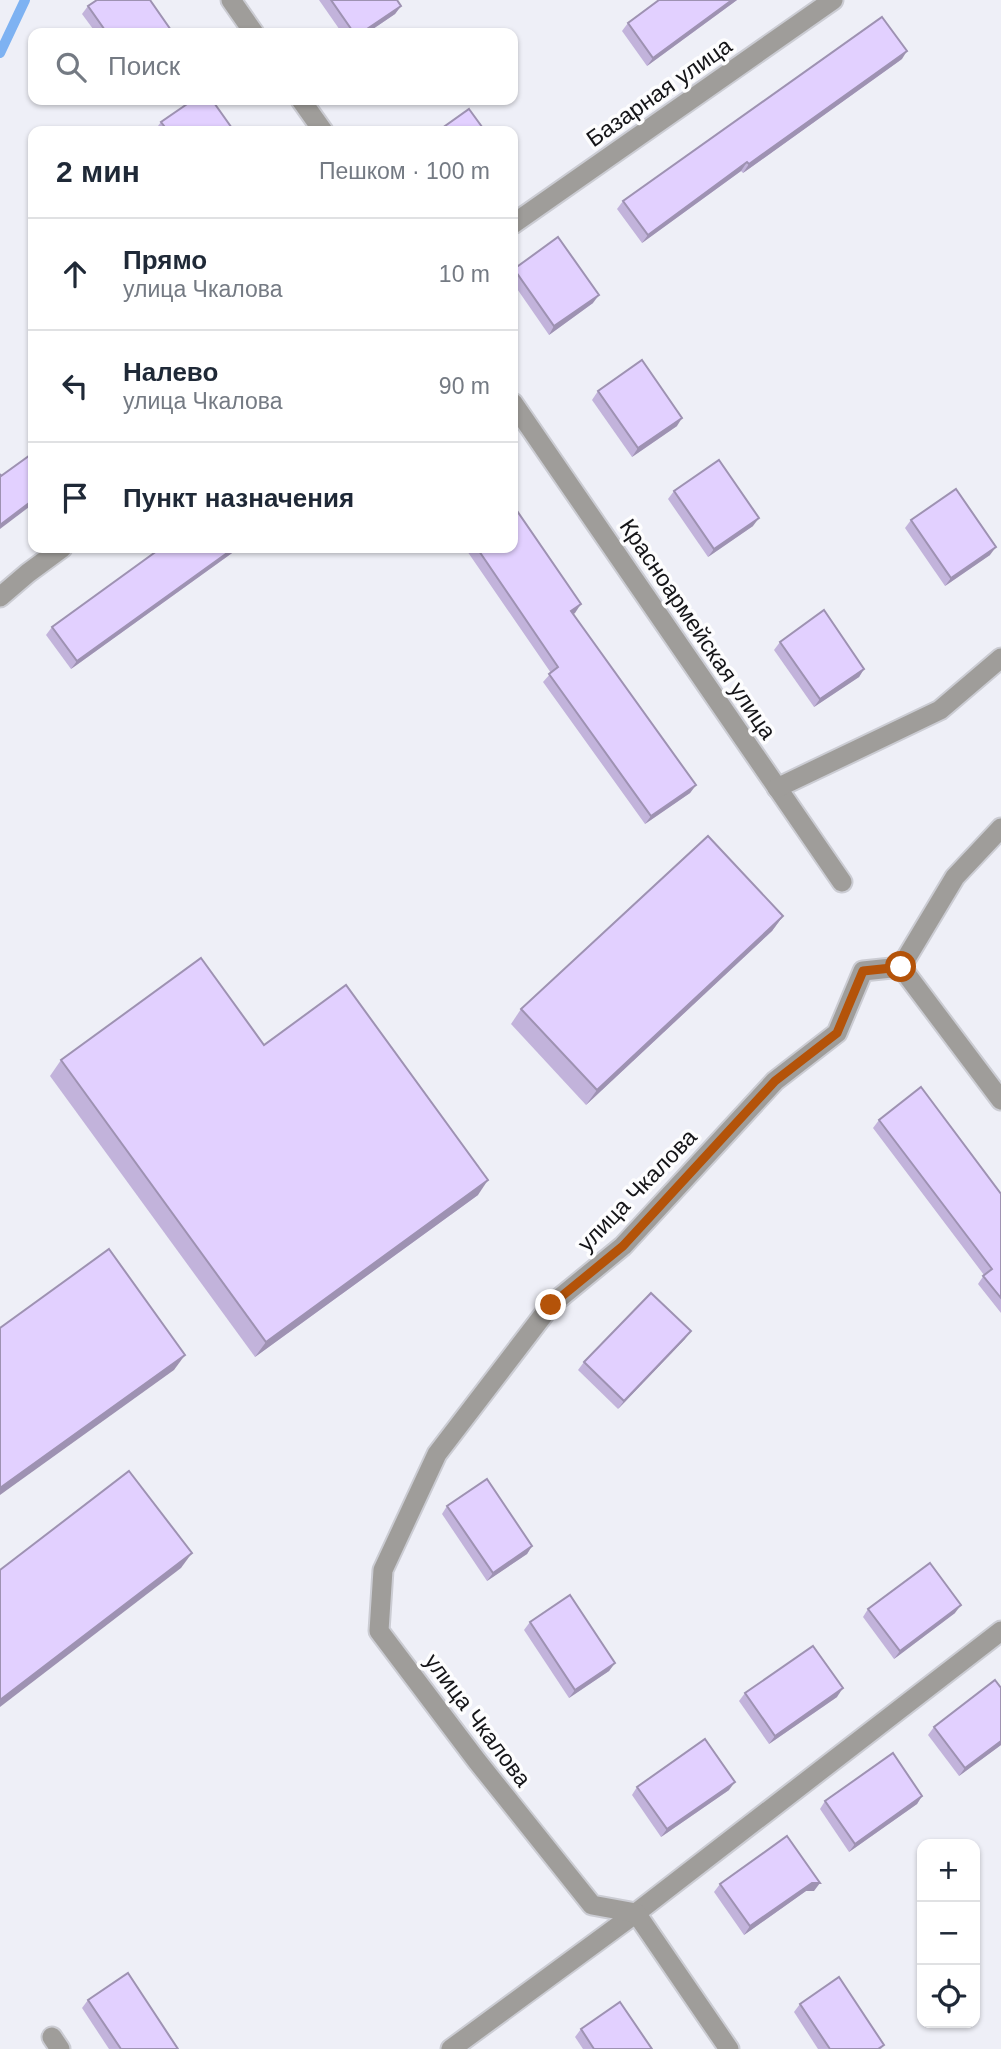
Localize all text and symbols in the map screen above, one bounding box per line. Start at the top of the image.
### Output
search box [28,28,518,105]
street label: Базарная улица [581,32,737,152]
icon: search [52,48,90,86]
text: Поиск [108,51,180,81]
text: 2 мин [56,155,140,188]
text: Пешком · 100 m [319,158,490,184]
text: Прямо [123,245,207,275]
icon: ahead [56,255,94,293]
text: 10 m [439,261,490,287]
text: улица Чкалова [123,276,283,302]
text: Налево [123,357,218,387]
icon: left [56,367,94,405]
text: 90 m [439,373,490,399]
text: улица Чкалова [123,388,283,414]
icon: arrive [56,479,94,517]
text: Пункт назначения [123,483,354,513]
street label: Красноармейская улица [615,514,782,744]
route start [885,951,916,982]
street label: улица Чкалова [572,1123,702,1256]
route end [535,1289,566,1320]
street label: улица Чкалова [420,1648,537,1792]
map controls [917,1839,980,2028]
button: + [917,1839,980,1902]
button: − [917,1902,980,1965]
button: locate [917,1965,980,2028]

